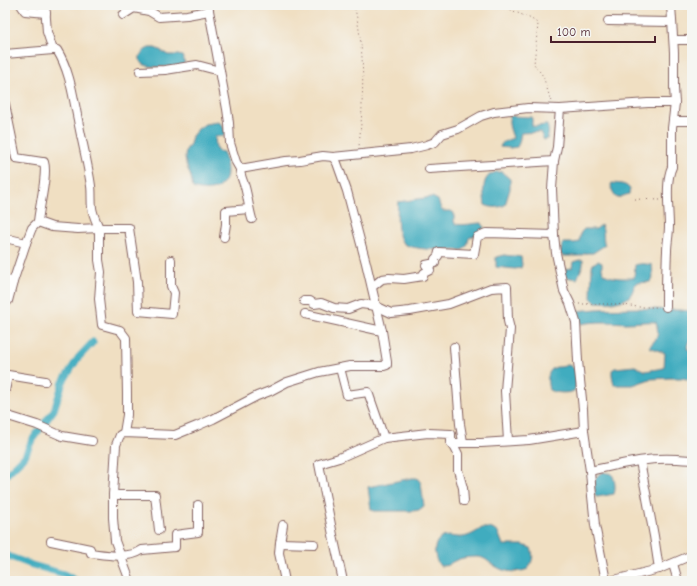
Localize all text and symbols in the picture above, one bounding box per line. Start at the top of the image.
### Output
scale bar [551,18,655,44]
text: 100 m [557,25,590,39]

